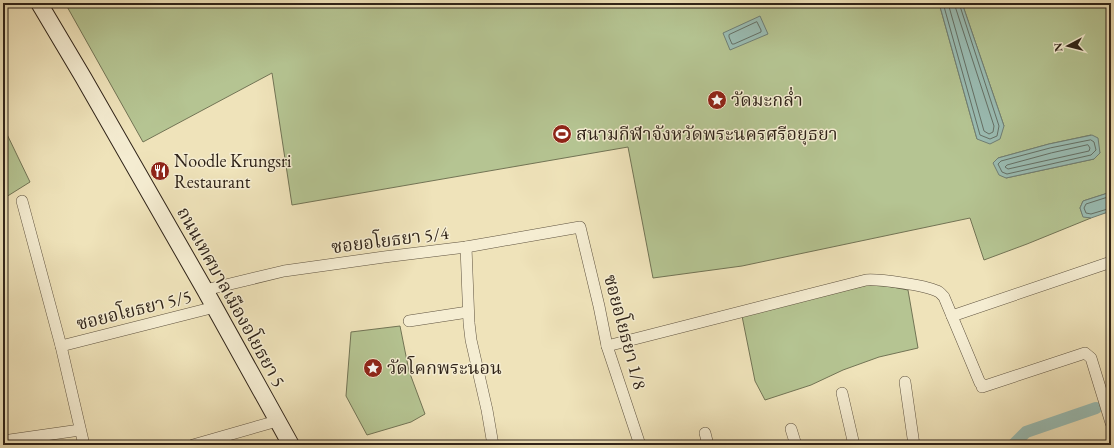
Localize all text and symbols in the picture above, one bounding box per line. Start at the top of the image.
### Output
north arrow [1048,26,1088,66]
text: N [1051,42,1066,52]
place label: วัดมะกล่ำ [731,86,803,111]
place icon: วัดมะกล่ำ [706,89,728,111]
place label: สนามกีฬาจังหวัดพระนครศรีอยุธยา [576,122,838,146]
sports icon: สนามกีฬาจังหวัดพระนครศรีอยุธยา [551,123,573,145]
place label: Noodle Krungsri Restaurant [174,149,292,193]
restaurant icon: Noodle Krungsri Restaurant [149,160,171,182]
street label: ถนนเทศบาลเมืองอโยธยา 5 [172,202,292,391]
street label: ซอยอโยธยา 5/4 [330,220,450,258]
street label: ซอยอโยธยา 1/8 [599,272,653,392]
street label: ซอยอโยธยา 5/5 [74,283,194,335]
place label: วัดโคกพระนอน [387,355,502,379]
place icon: วัดโคกพระนอน [362,357,384,379]

